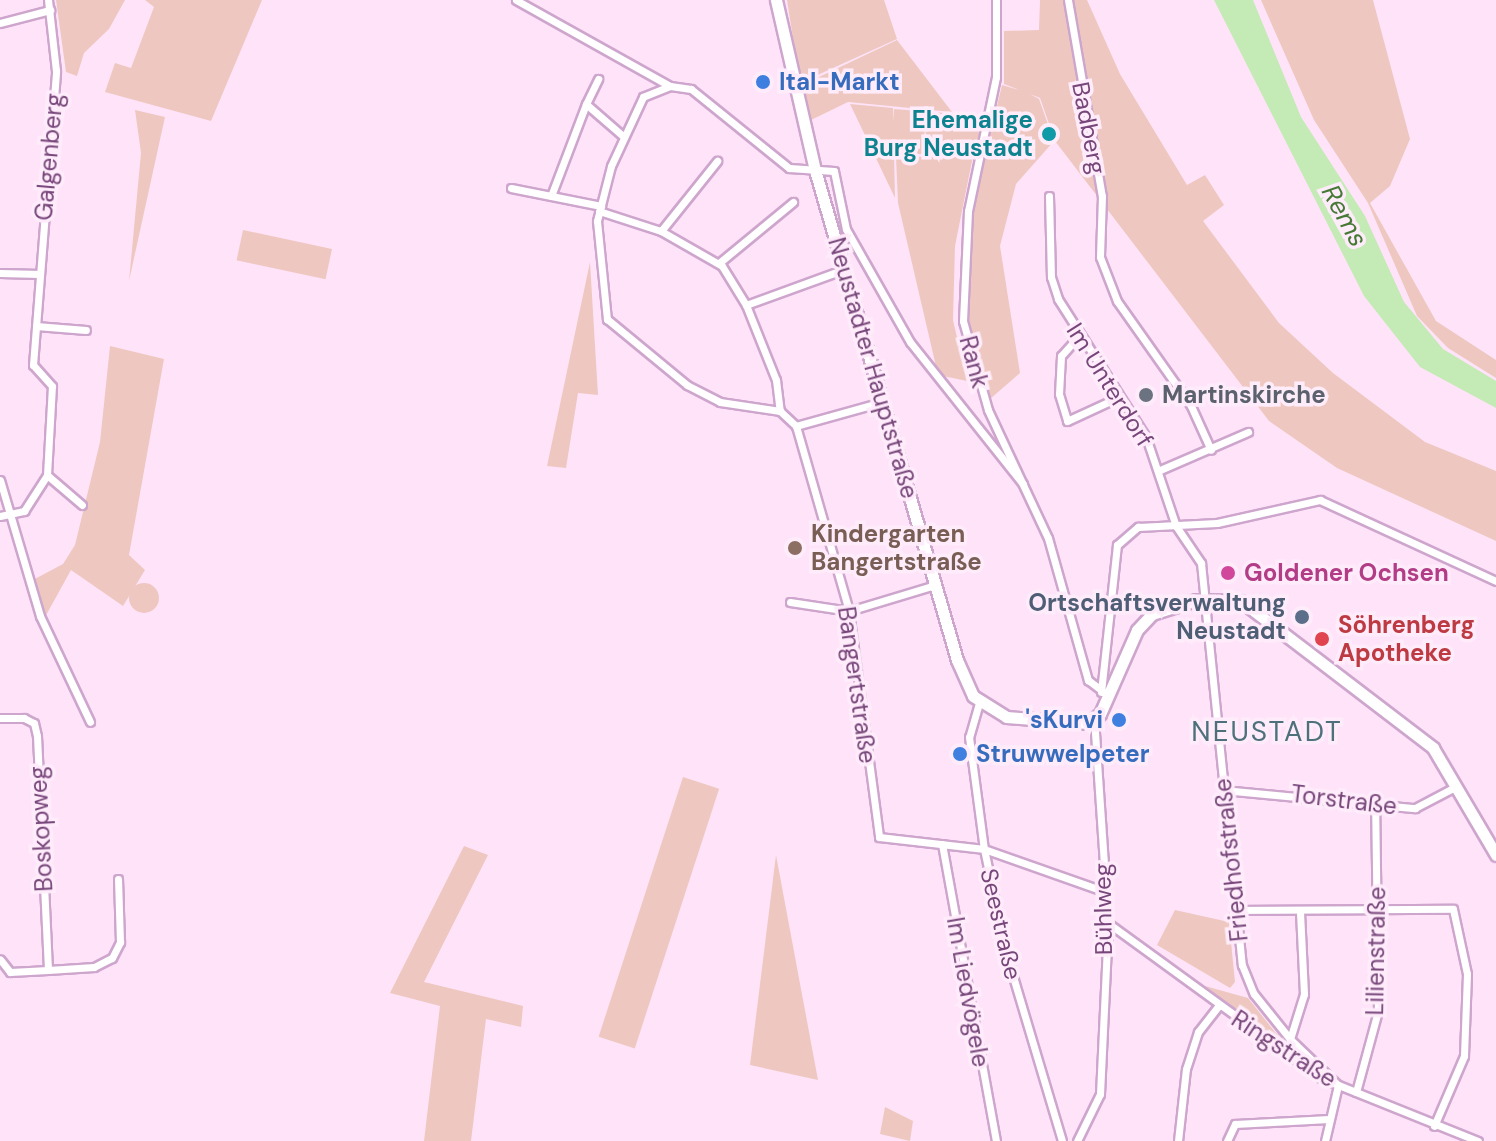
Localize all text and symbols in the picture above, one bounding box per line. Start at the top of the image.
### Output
place label: Ital-Markt [779,68,900,96]
marker: Ital-Markt [754,73,772,91]
street label: Badberg [1066,80,1112,176]
street label: Galgenberg [29,92,69,222]
place label: Ehemalige Burg Neustadt [864,106,1033,162]
marker: Ehemalige Burg Neustadt [1040,125,1058,143]
water label: Rems [1314,180,1374,252]
street label: Neustadter Hauptstraße [822,234,924,502]
street label: Im Unterdorf [1061,318,1159,452]
street label: Rank [953,333,995,391]
place label: Martinskirche [1162,381,1326,409]
marker: Martinskirche [1137,386,1155,404]
place label: Kindergarten Bangertstraße [811,520,982,576]
marker: Kindergarten Bangertstraße [786,539,804,557]
place label: Goldener Ochsen [1244,559,1449,587]
marker: Goldener Ochsen [1219,564,1237,582]
place label: Ortschaftsverwaltung Neustadt [1028,589,1286,645]
street label: Bangertstraße [832,605,882,765]
marker: Ortschaftsverwaltung Neustadt [1293,608,1311,626]
place label: Söhrenberg Apotheke [1338,611,1475,667]
marker: Söhrenberg Apotheke [1313,630,1331,648]
place label: 'sKurvi [1025,706,1103,734]
marker: 'sKurvi [1110,711,1128,729]
district label: NEUSTADT [1191,715,1343,749]
place label: Struwwelpeter [976,740,1150,768]
marker: Struwwelpeter [951,745,969,763]
street label: Boskopweg [23,766,59,892]
street label: Friedhofstraße [1208,777,1254,943]
street label: Torstraße [1289,779,1399,821]
street label: Bühlweg [1088,863,1118,955]
street label: Seestraße [974,866,1028,982]
street label: Lilienstraße [1360,886,1392,1016]
street label: Im Liedvögele [941,915,995,1069]
street label: Ringstraße [1226,1004,1342,1094]

